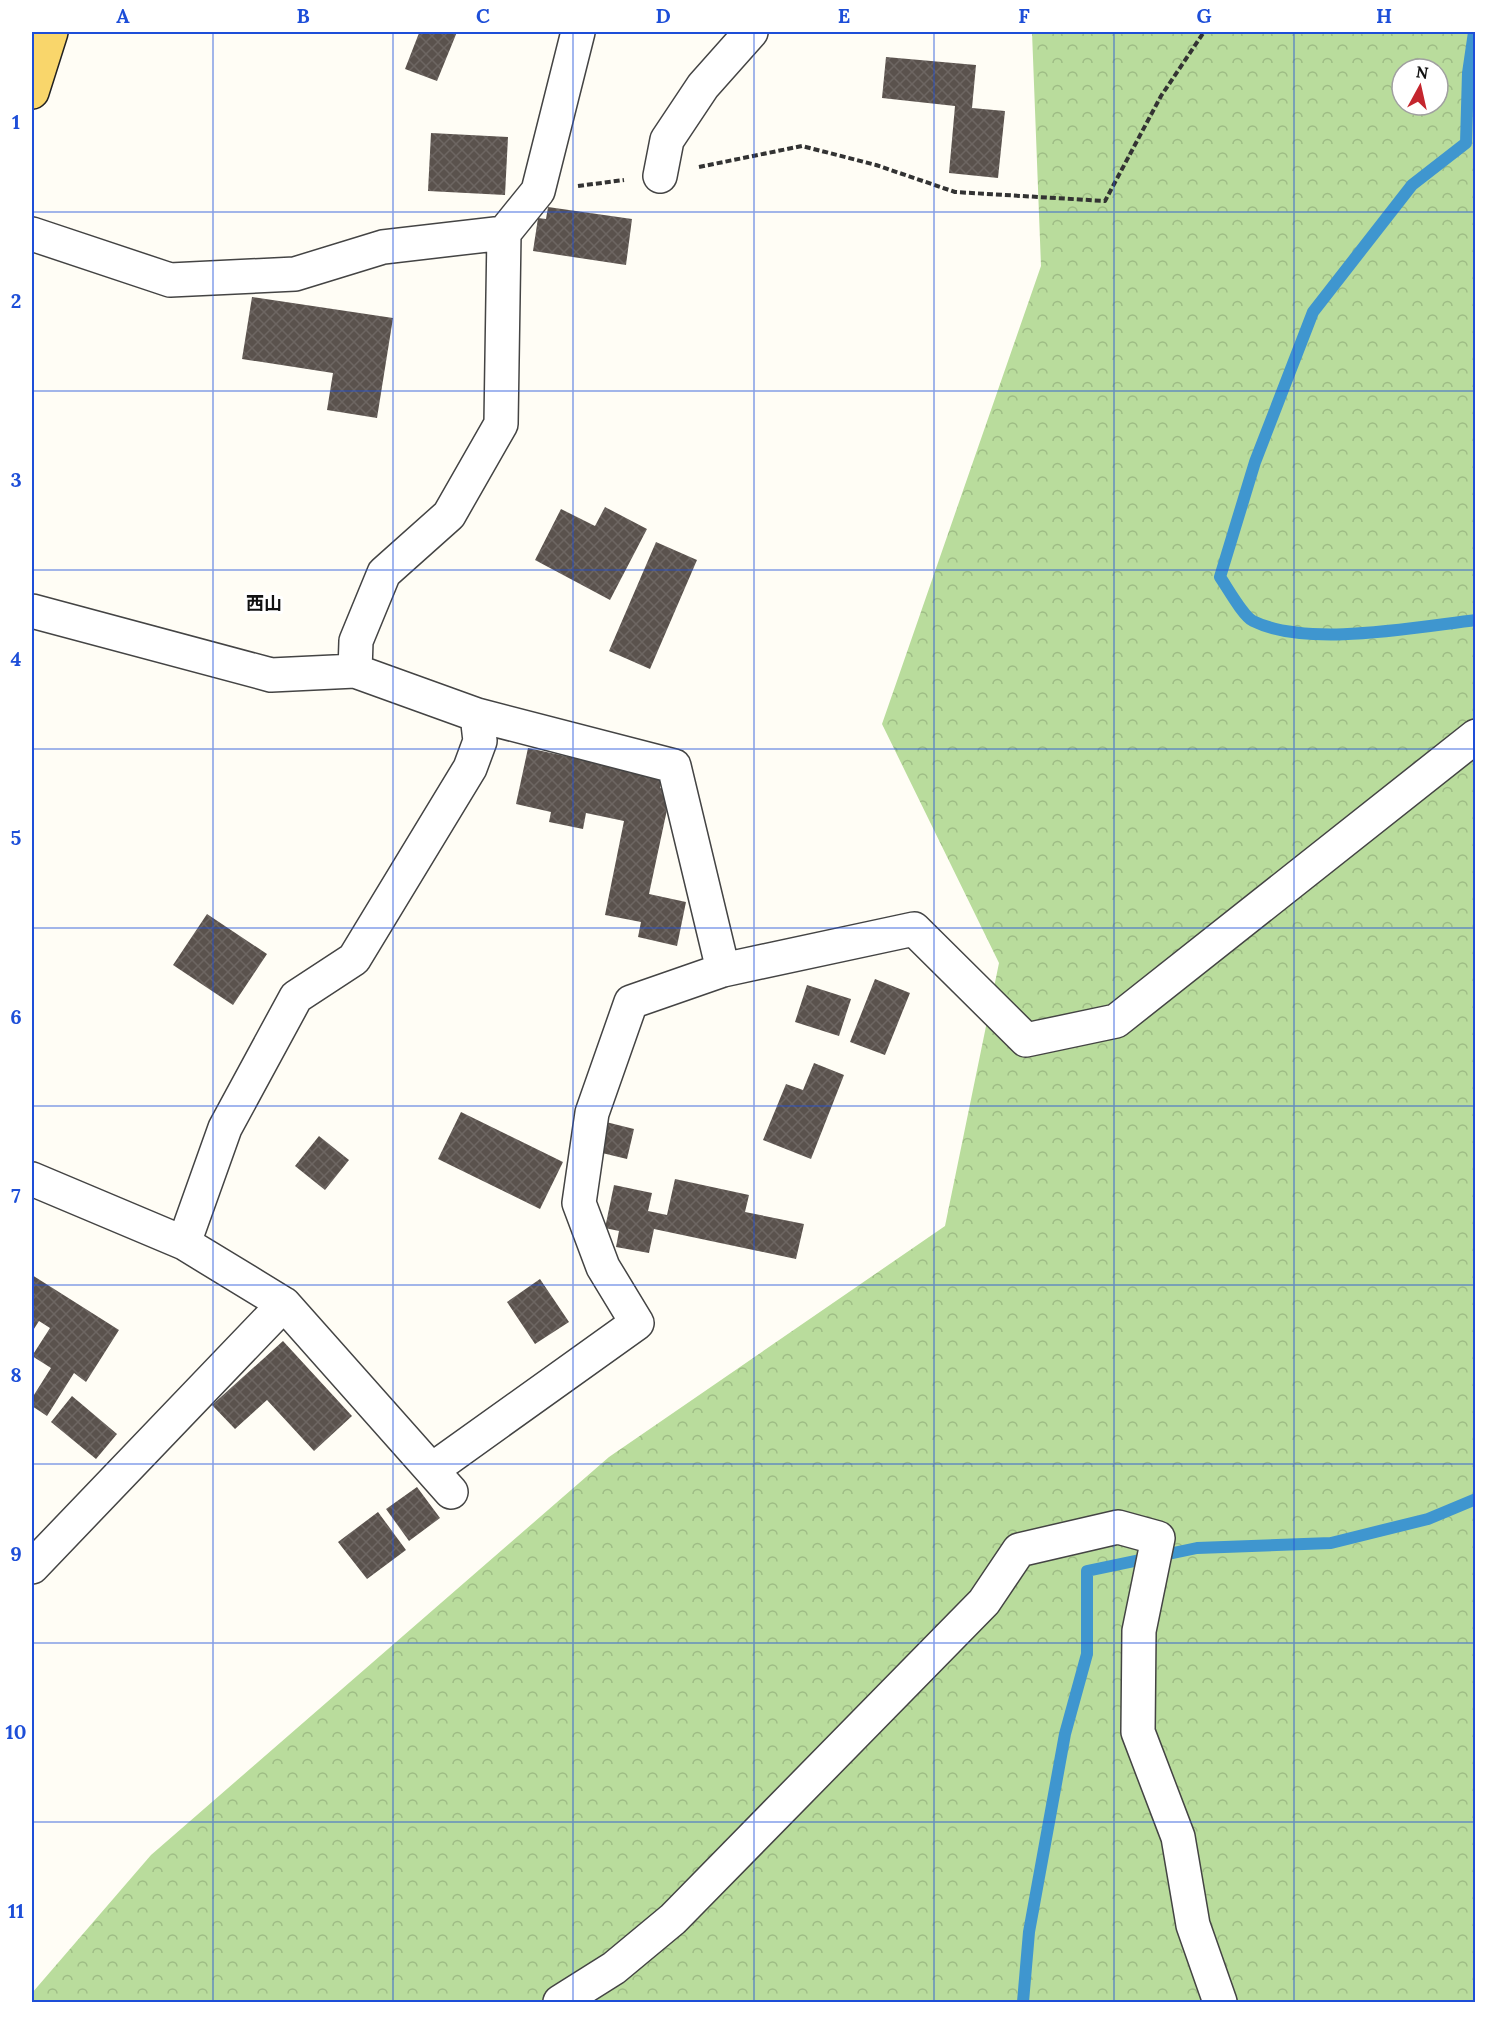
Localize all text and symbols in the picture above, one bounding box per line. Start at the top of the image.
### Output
text: A [116,3,130,28]
text: B [296,3,310,28]
text: C [476,3,490,28]
text: D [655,3,671,28]
text: E [838,3,850,28]
text: F [1018,3,1030,28]
text: G [1196,3,1212,28]
text: H [1376,3,1392,28]
north arrow [1390,57,1450,117]
text: N [1415,61,1430,83]
text: 1 [12,109,20,134]
text: 2 [11,288,21,313]
text: 3 [10,467,22,492]
district label: 西山 [246,592,282,615]
text: 4 [11,646,22,671]
text: 5 [11,825,22,850]
text: 6 [10,1004,22,1029]
text: 7 [11,1183,21,1208]
text: 8 [10,1362,22,1387]
text: 9 [10,1541,22,1566]
text: 10 [6,1719,26,1744]
text: 11 [8,1898,24,1923]

